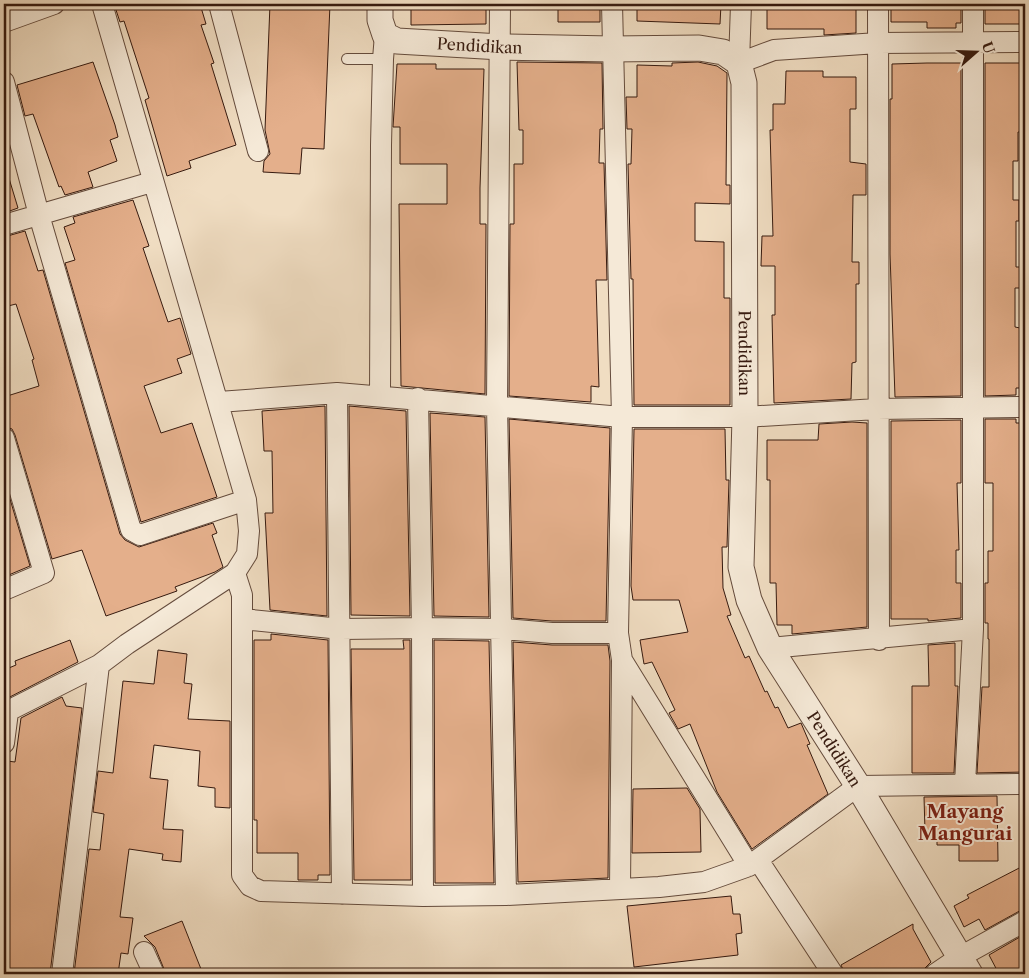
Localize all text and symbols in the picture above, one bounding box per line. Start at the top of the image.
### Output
north arrow [952,28,1002,78]
street label: Pendidikan [436,33,523,57]
text: U [978,39,999,57]
street label: Pendidikan [735,310,755,396]
street label: Pendidikan [803,707,866,791]
district label: Mayang Mangurai [918,800,1012,845]

